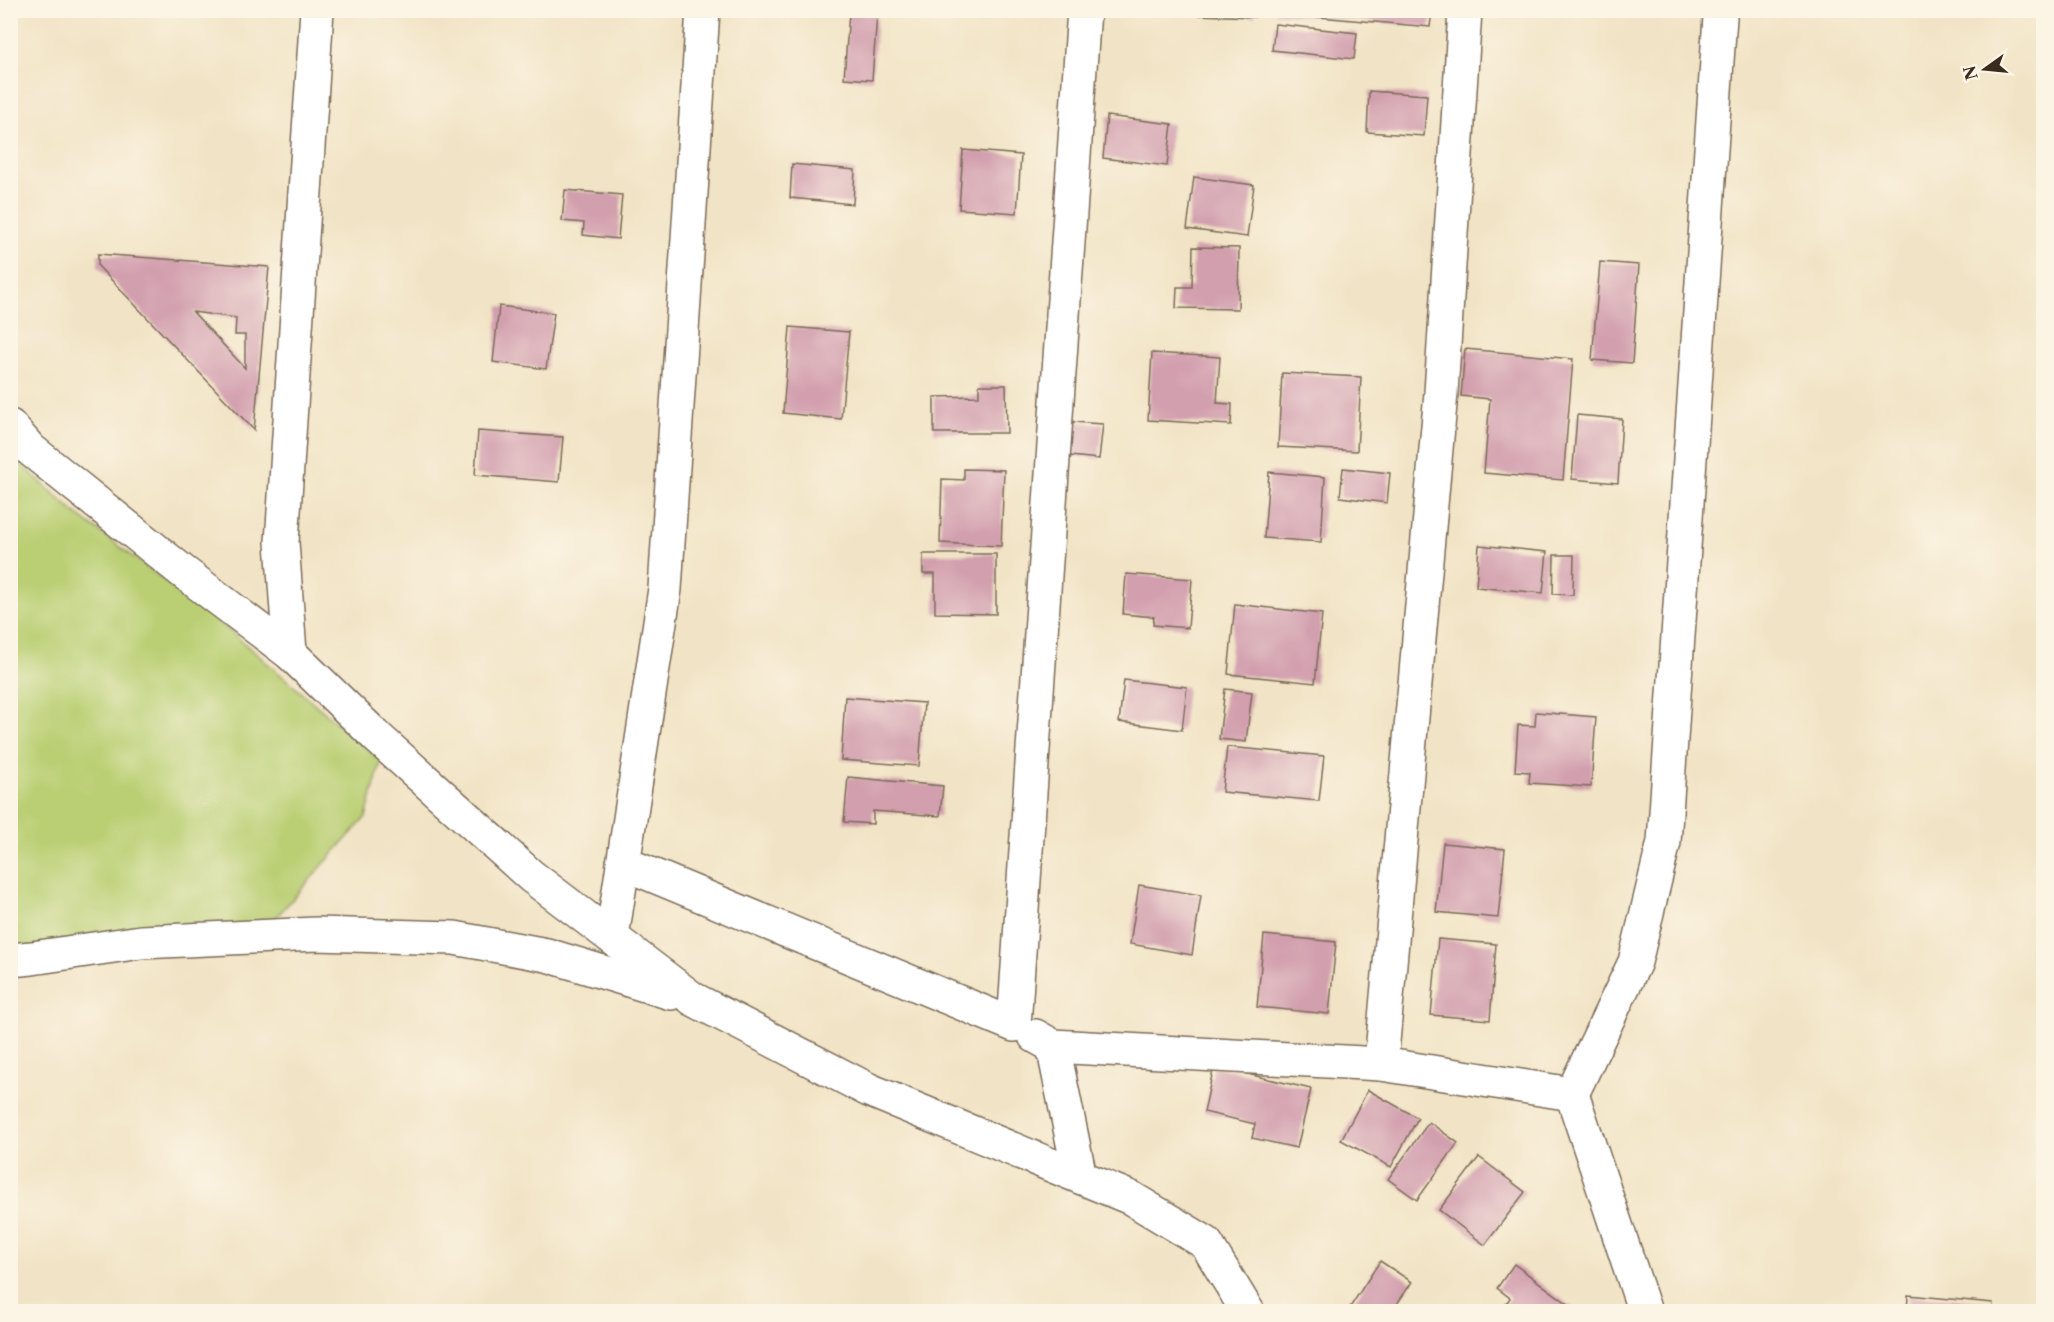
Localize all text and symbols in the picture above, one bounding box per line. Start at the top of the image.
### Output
north arrow [1955,39,2015,99]
text: N [1959,63,1982,82]

